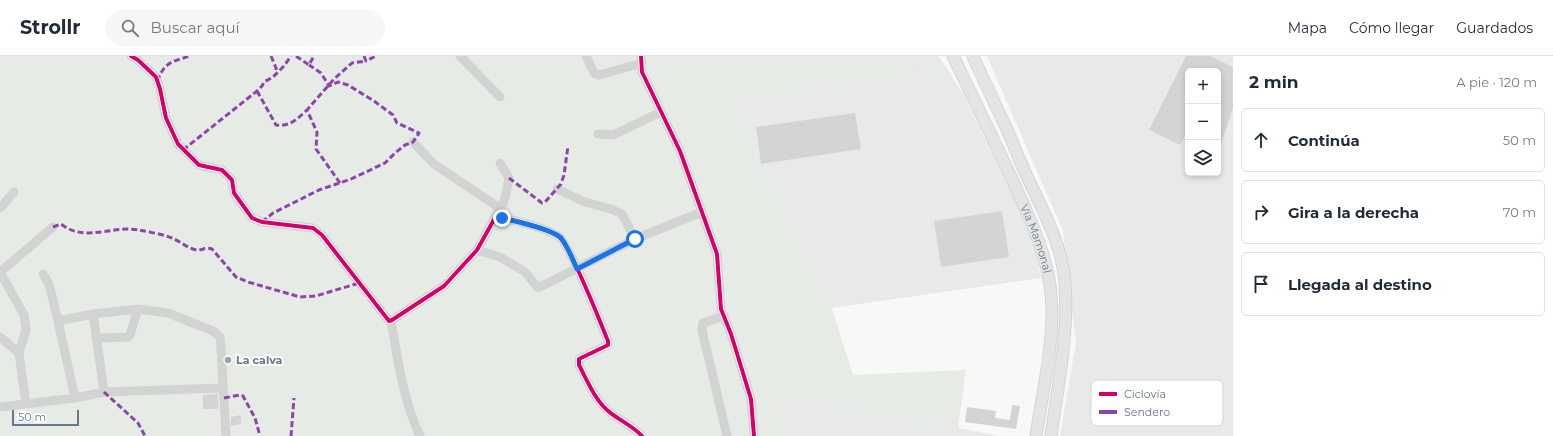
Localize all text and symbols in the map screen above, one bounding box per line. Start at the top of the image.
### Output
search box [105,10,385,46]
text: Strollr [20,16,81,39]
icon: search [119,17,141,39]
text: Buscar aquí [151,18,240,37]
text: Mapa [1288,19,1327,37]
text: Cómo llegar [1349,19,1434,37]
text: Guardados [1456,19,1533,37]
map controls [1185,68,1221,176]
button: + [1185,68,1221,104]
text: 2 min [1249,72,1299,92]
text: A pie · 120 m [1456,74,1537,90]
button: − [1185,104,1221,140]
icon: ahead [1250,129,1272,151]
text: Continúa [1288,131,1360,150]
text: 50 m [1503,132,1536,148]
button: layers [1185,140,1221,176]
icon: right [1250,201,1272,223]
street label: Vía Mamonal [1017,202,1055,274]
text: Gira a la derecha [1288,203,1419,222]
text: 70 m [1503,204,1536,220]
route end [493,209,511,227]
route start [626,230,644,248]
icon: arrive [1250,273,1272,295]
text: Llegada al destino [1288,275,1432,294]
place label: La calva [236,353,283,367]
marker: La calva [223,355,233,365]
legend [1091,380,1223,426]
text: Ciclovía [1124,387,1166,401]
text: Sendero [1124,405,1170,419]
scale bar [12,408,79,427]
text: 50 m [18,410,46,424]

